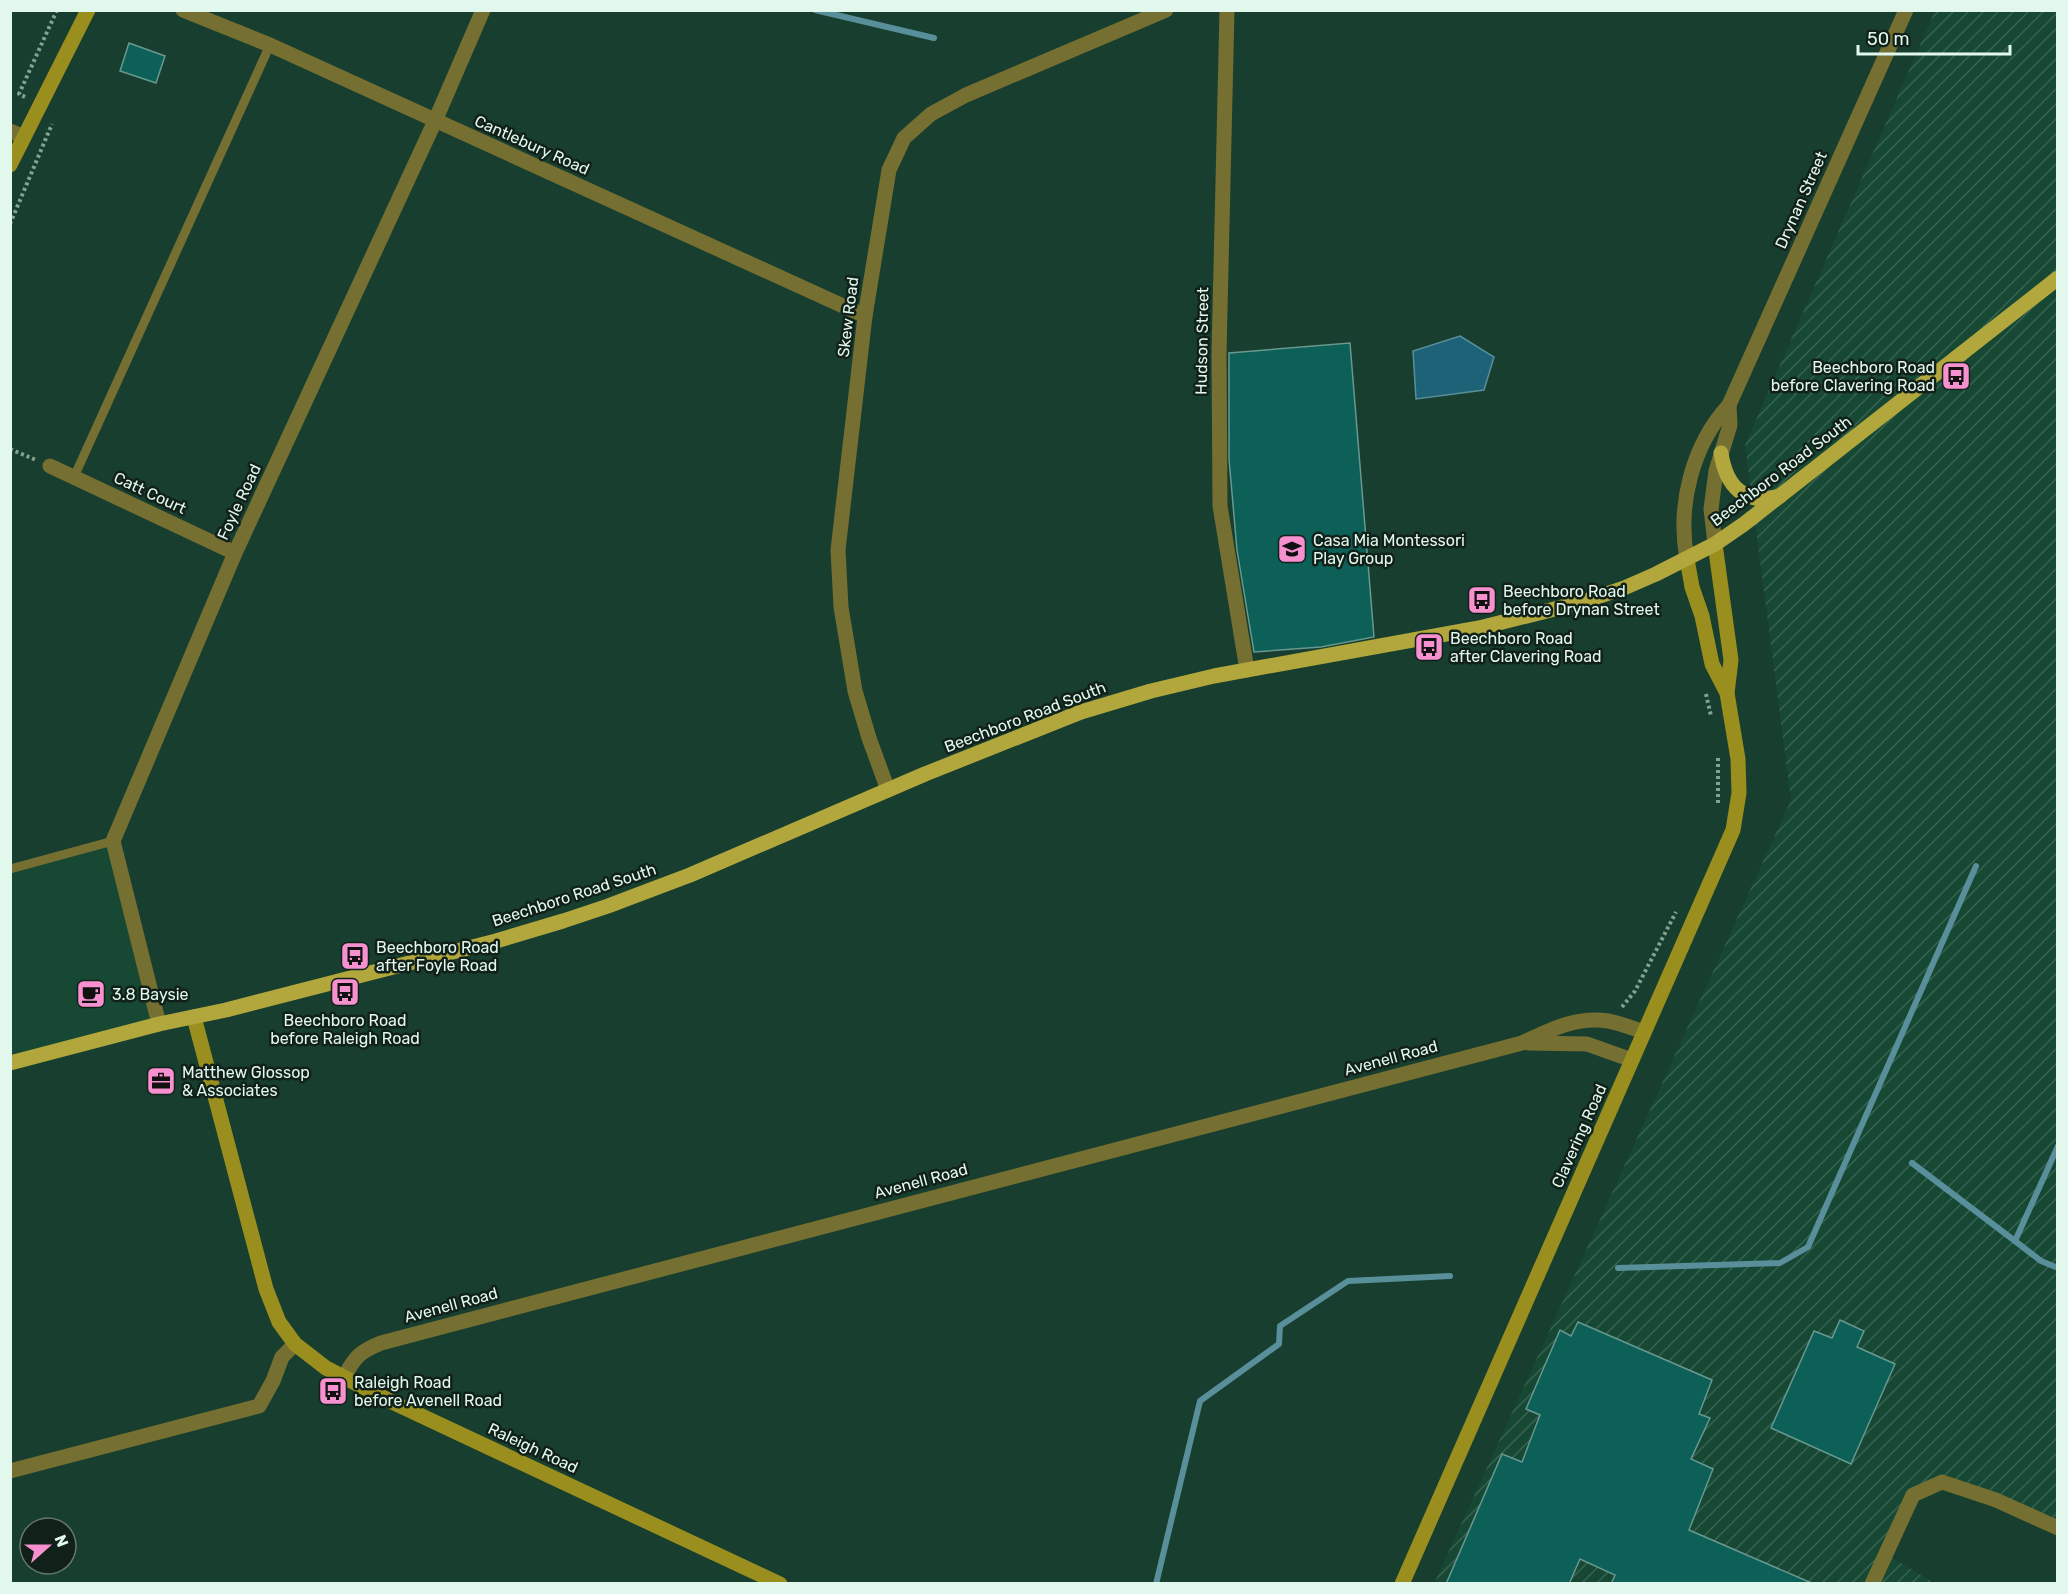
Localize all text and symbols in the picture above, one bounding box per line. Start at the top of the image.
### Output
scale bar [1858,18,2010,56]
text: 50 m [1867,28,1910,50]
street label: Cantlebury Road [472,111,592,179]
street label: Drynan Street [1771,148,1831,252]
street label: Skew Road [834,276,862,358]
street label: Hudson Street [1192,287,1212,395]
place label: Beechboro Road before Clavering Road [1771,358,1935,395]
bus stop icon: Beechboro Road before Clavering Road [1940,360,1972,392]
street label: Beechboro Road South [1707,412,1855,530]
street label: Foyle Road [213,461,265,543]
street label: Catt Court [111,468,189,518]
place label: Casa Mia Montessori Play Group [1313,531,1465,568]
school or university icon: Casa Mia Montessori Play Group [1276,533,1308,565]
place label: Beechboro Road before Drynan Street [1503,582,1660,619]
bus stop icon: Beechboro Road before Drynan Street [1466,584,1498,616]
place label: Beechboro Road after Clavering Road [1450,629,1602,666]
bus stop icon: Beechboro Road after Clavering Road [1413,631,1445,663]
street label: Beechboro Road South [942,677,1108,757]
street label: Beechboro Road South [489,859,659,931]
place label: Beechboro Road after Foyle Road [376,938,499,975]
bus stop icon: Beechboro Road after Foyle Road [339,940,371,972]
bus stop icon: Beechboro Road before Raleigh Road [329,976,361,1008]
cafe icon: 3.8 Baysie [75,978,107,1010]
place label: 3.8 Baysie [112,985,189,1004]
place label: Beechboro Road before Raleigh Road [270,1011,420,1048]
street label: Avenell Road [1342,1036,1440,1080]
place label: Matthew Glossop & Associates [182,1063,310,1100]
office icon: Matthew Glossop & Associates [145,1065,177,1097]
street label: Clavering Road [1548,1081,1610,1191]
street label: Avenell Road [872,1159,970,1203]
street label: Avenell Road [402,1283,500,1327]
place label: Raleigh Road before Avenell Road [354,1373,502,1410]
bus stop icon: Raleigh Road before Avenell Road [317,1375,349,1407]
street label: Raleigh Road [485,1419,581,1477]
north arrow [18,1516,78,1576]
text: N [51,1532,72,1550]

